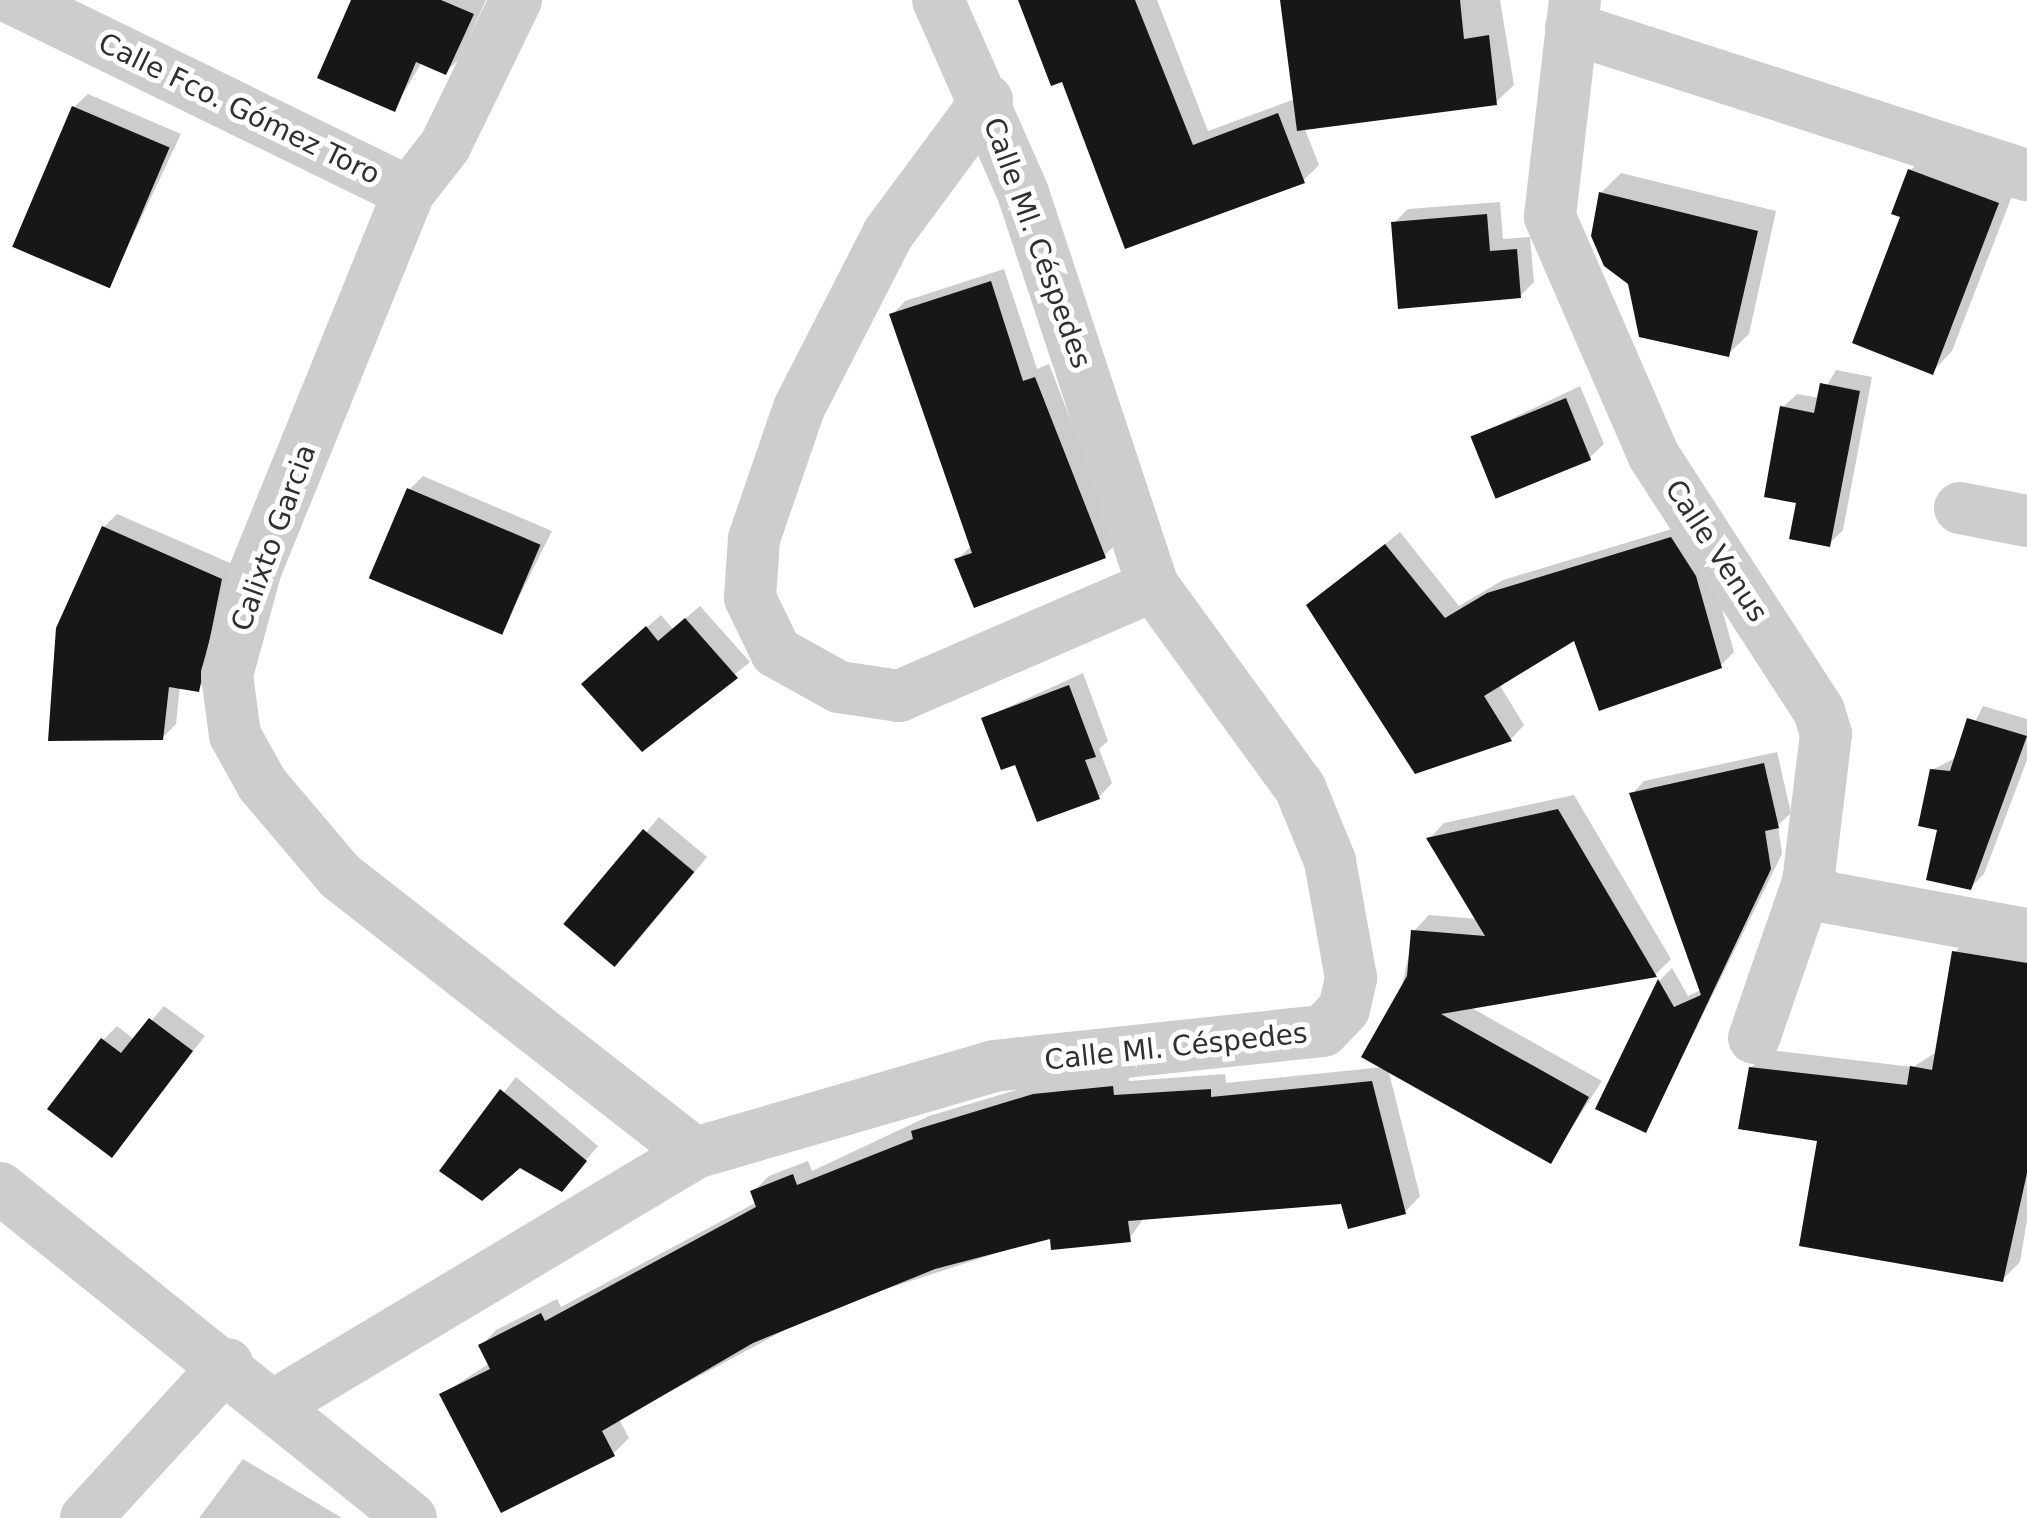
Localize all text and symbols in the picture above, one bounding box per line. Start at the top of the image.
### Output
street label: Calle Fco. Gómez Toro [93,26,385,192]
street label: Calle Ml. Céspedes [976,113,1098,373]
street label: Calixto Garcia [225,440,323,636]
street label: Calle Venus [1658,474,1774,628]
street label: Calle Ml. Céspedes [1043,1016,1309,1078]

